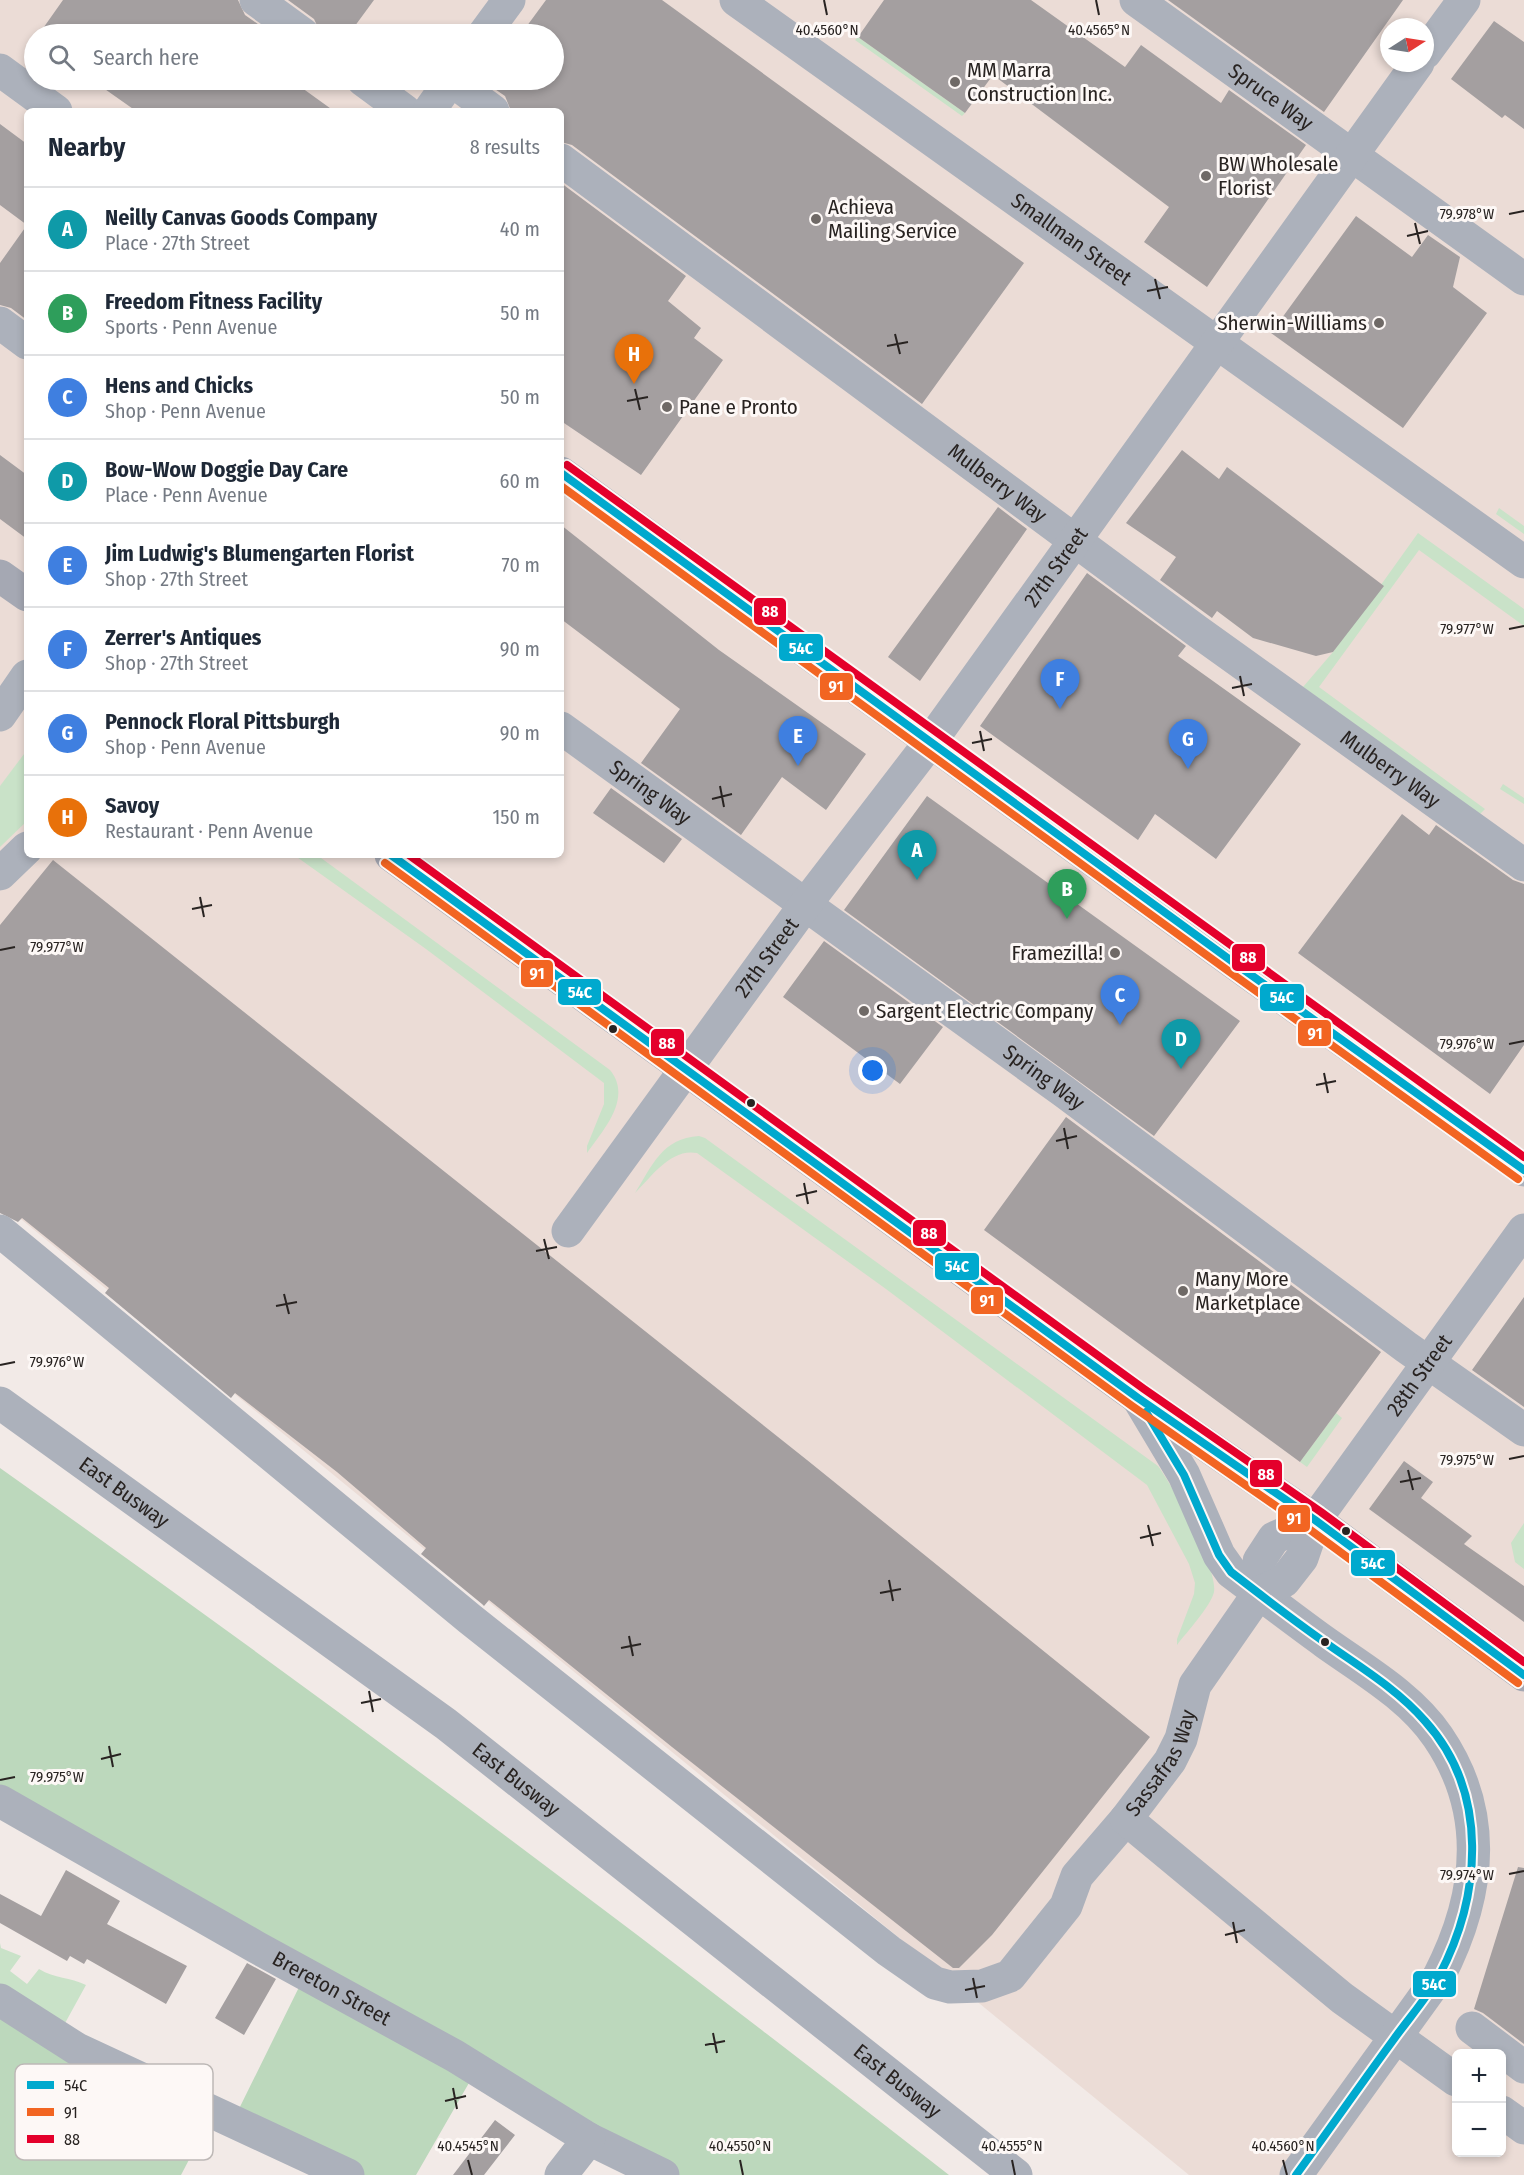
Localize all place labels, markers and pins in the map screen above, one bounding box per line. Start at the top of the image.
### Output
place label: MM Marra Construction Inc. [967,57,1112,107]
marker: MM Marra Construction Inc. [948,75,962,89]
place label: BW Wholesale Florist [1218,151,1338,201]
marker: BW Wholesale Florist [1199,169,1213,183]
place label: Achieva Mailing Service [828,194,957,244]
marker: Achieva Mailing Service [809,212,823,226]
place label: Sherwin-Williams [1217,310,1367,336]
marker: Sherwin-Williams [1372,316,1386,330]
pin: H [614,334,654,384]
place label: Pane e Pronto [679,394,798,420]
marker: Pane e Pronto [660,400,674,414]
pin: F [1040,660,1080,709]
pin: E [778,716,818,766]
pin: G [1168,720,1208,769]
pin: A [898,830,936,880]
pin: B [1048,870,1086,919]
place label: Framezilla! [1012,940,1103,966]
marker: Framezilla! [1108,946,1122,960]
pin: C [1100,976,1140,1025]
place label: Sargent Electric Company [876,998,1094,1024]
marker: Sargent Electric Company [857,1004,871,1018]
pin: D [1162,1020,1200,1069]
unlabelled marker [607,1023,619,1035]
unlabelled marker [745,1097,757,1109]
place label: Many More Marketplace [1195,1266,1300,1316]
marker: Many More Marketplace [1176,1284,1190,1298]
unlabelled marker [1340,1525,1352,1537]
unlabelled marker [1319,1636,1331,1648]

